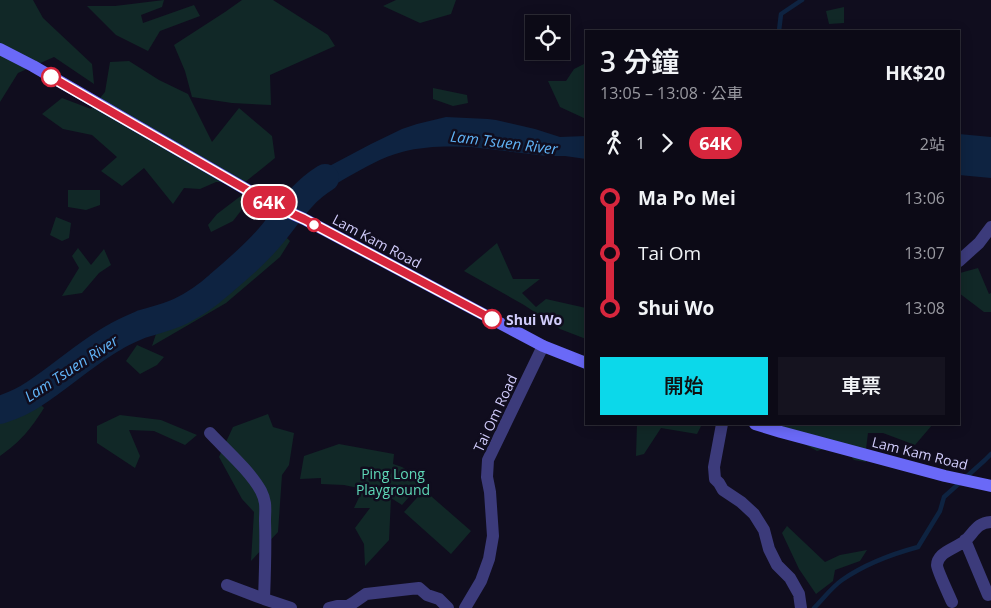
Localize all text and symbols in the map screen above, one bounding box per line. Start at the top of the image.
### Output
map controls [525,15,570,60]
button: locate [525,15,570,60]
text: 3 分鐘 [600,42,679,80]
text: HK$20 [885,60,945,86]
unlabelled marker [41,67,61,87]
text: 13:05 – 13:08 · 公車 [600,82,742,104]
water label: Lam Tsuen River [449,125,560,159]
icon: walk [600,129,628,157]
icon: forward [653,129,681,157]
text: 64K [699,131,732,155]
text: 1 [636,132,645,154]
text: 2站 [920,133,945,155]
text: Ma Po Mei [638,185,736,211]
line badge: 64K [240,186,298,218]
text: 13:06 [904,187,945,209]
text: 64K [253,190,285,214]
street label: Lam Kam Road [329,210,425,272]
unlabelled marker [307,218,321,232]
text: Tai Om [638,240,701,266]
text: 13:07 [904,242,945,264]
text: Shui Wo [638,295,714,321]
text: 13:08 [904,297,945,319]
marker: Shui Wo [482,309,502,329]
place label: Shui Wo [506,310,563,329]
water label: Lam Tsuen River [20,330,123,406]
button: 開始 [600,357,768,415]
button: 車票 [778,357,945,415]
street label: Tai Om Road [469,371,521,455]
street label: Lam Kam Road [870,432,970,474]
park label: Ping Long Playground [356,464,430,499]

